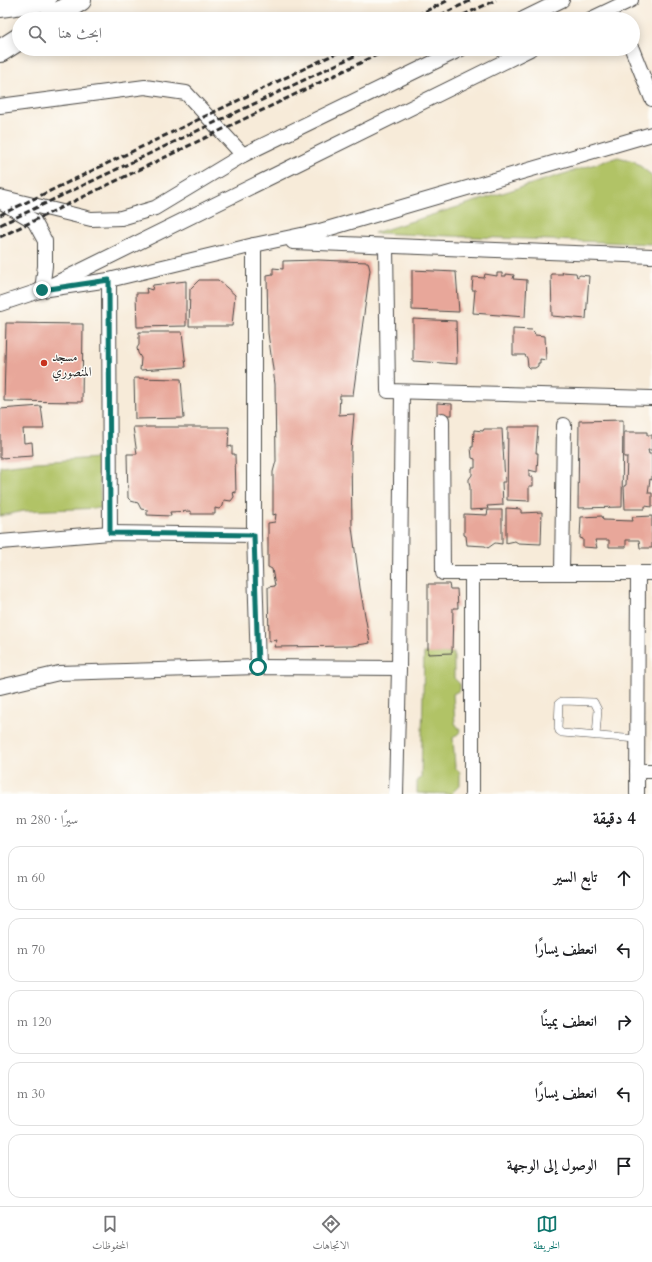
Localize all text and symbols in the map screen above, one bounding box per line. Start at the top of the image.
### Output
search box [12,12,640,56]
icon: search [26,23,48,45]
text: ابحث هنا [58,23,102,43]
route end [33,281,51,299]
place label: مسجد المنصوري [52,348,92,382]
marker: مسجد المنصوري [39,358,49,368]
route start [249,658,267,676]
text: 4 دقيقة [593,807,636,830]
text: سيرًا · 280 m [16,811,78,829]
text: تابع السير [554,867,597,887]
icon: ahead [613,867,635,889]
text: 60 m [17,869,45,887]
text: انعطف يسارًا [535,939,597,959]
icon: left [613,939,635,961]
text: 70 m [17,941,45,959]
text: انعطف يمينًا [541,1011,597,1031]
icon: right [613,1011,635,1033]
text: 120 m [17,1013,51,1031]
text: انعطف يسارًا [535,1083,597,1103]
icon: left [613,1083,635,1105]
text: 30 m [17,1085,45,1103]
text: الوصول إلى الوجهة [507,1155,597,1175]
icon: arrive [613,1155,635,1177]
tab: المحفوظات [92,1213,128,1256]
tab: الاتجاهات [312,1213,349,1256]
tab: الخريطة [533,1213,560,1256]

